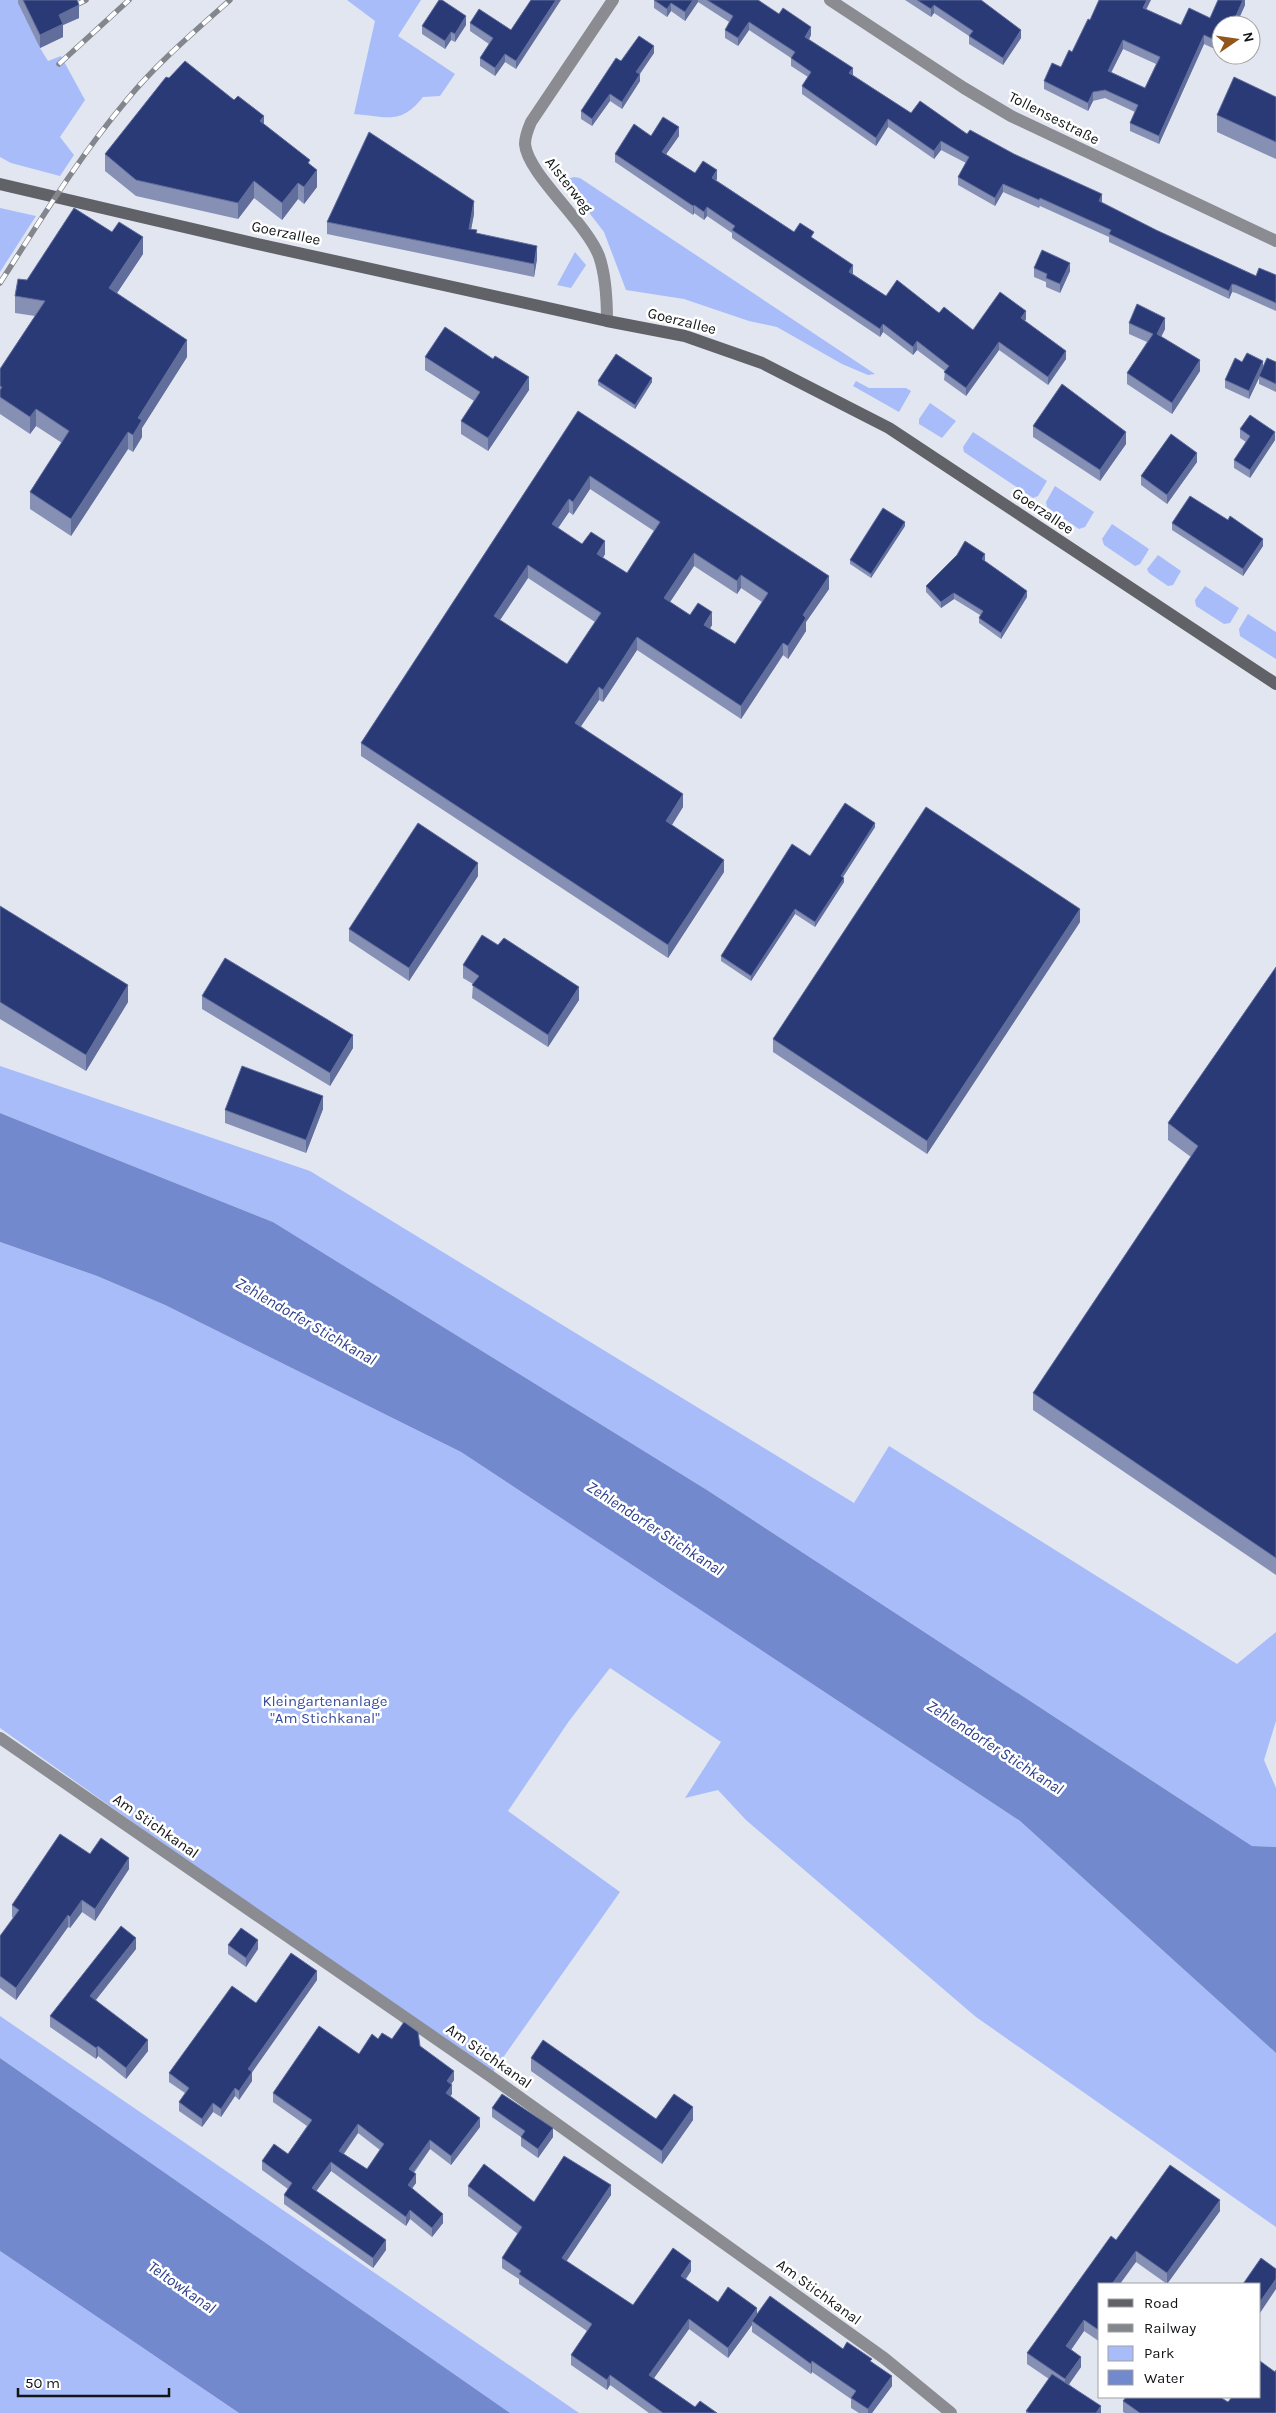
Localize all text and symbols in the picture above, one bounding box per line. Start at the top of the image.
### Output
north arrow [1211,15,1261,65]
text: N [1239,30,1258,44]
street label: Tollensestraße [1006,87,1102,149]
street label: Alsterweg [541,153,597,217]
street label: Goerzallee [250,217,322,249]
street label: Goerzallee [646,304,718,338]
street label: Goerzallee [1009,484,1077,538]
water label: Zehlendorfer Stichkanal [232,1273,380,1369]
water label: Zehlendorfer Stichkanal [583,1477,727,1579]
park label: Kleingartenanlage "Am Stichkanal" [262,1692,388,1727]
water label: Zehlendorfer Stichkanal [923,1696,1067,1798]
street label: Am Stichkanal [110,1790,202,1862]
street label: Am Stichkanal [443,2020,535,2092]
street label: Am Stichkanal [773,2255,865,2329]
water label: Teltowkanal [145,2257,219,2317]
legend [1098,2283,1261,2398]
text: Road [1144,2294,1179,2312]
text: Railway [1144,2319,1196,2337]
text: Park [1144,2344,1174,2362]
scale bar [18,2366,169,2398]
text: Water [1144,2369,1185,2387]
text: 50 m [25,2374,60,2392]

